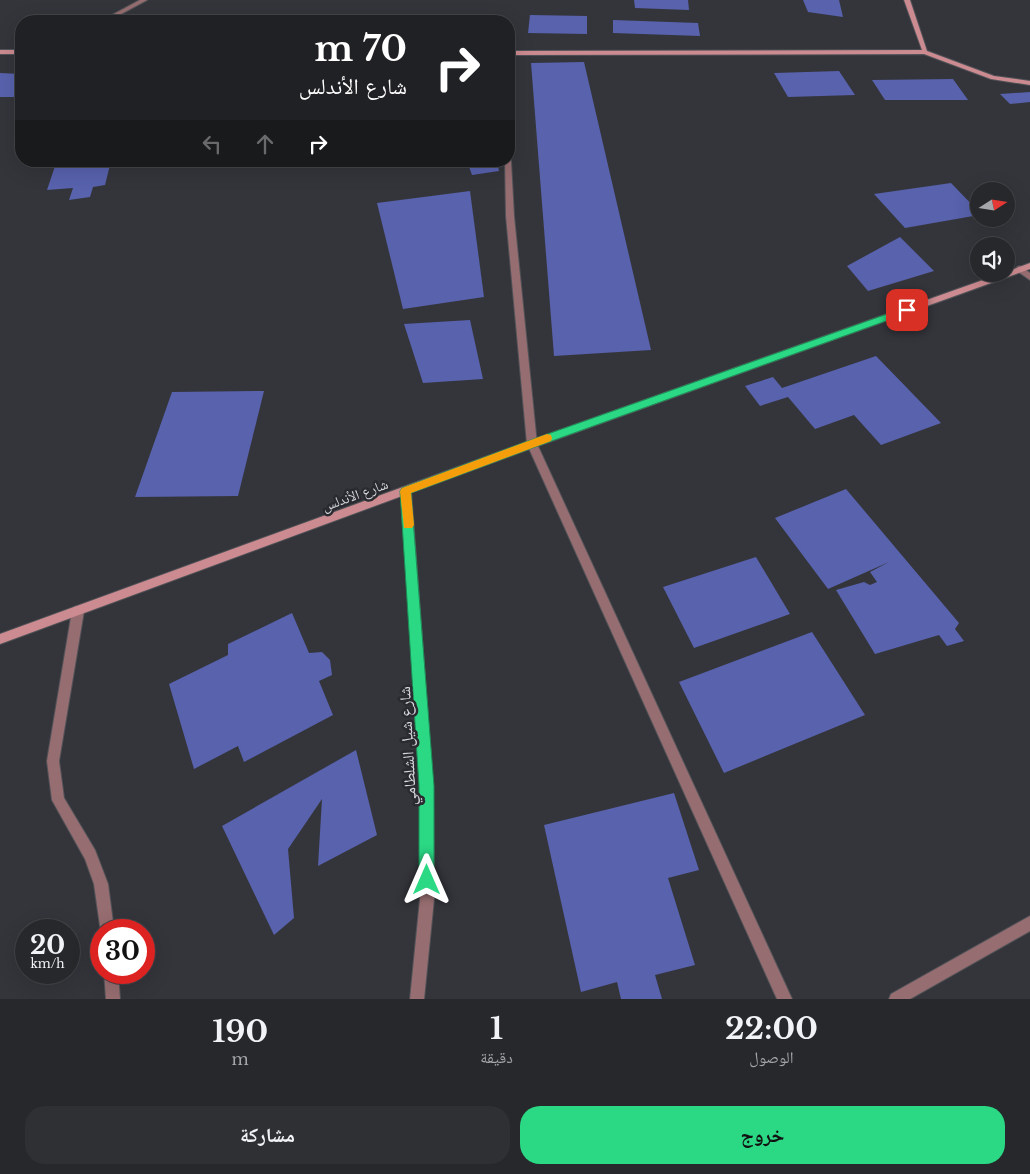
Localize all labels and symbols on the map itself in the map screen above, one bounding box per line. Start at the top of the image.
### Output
north arrow [970,182,1015,228]
pin [886,289,928,331]
street label: شارع الأندلس [320,475,391,516]
street label: شارع شيل الشلطامي [394,686,423,806]
position arrow [400,853,452,905]
speed limit sign: 30 [90,919,155,984]

